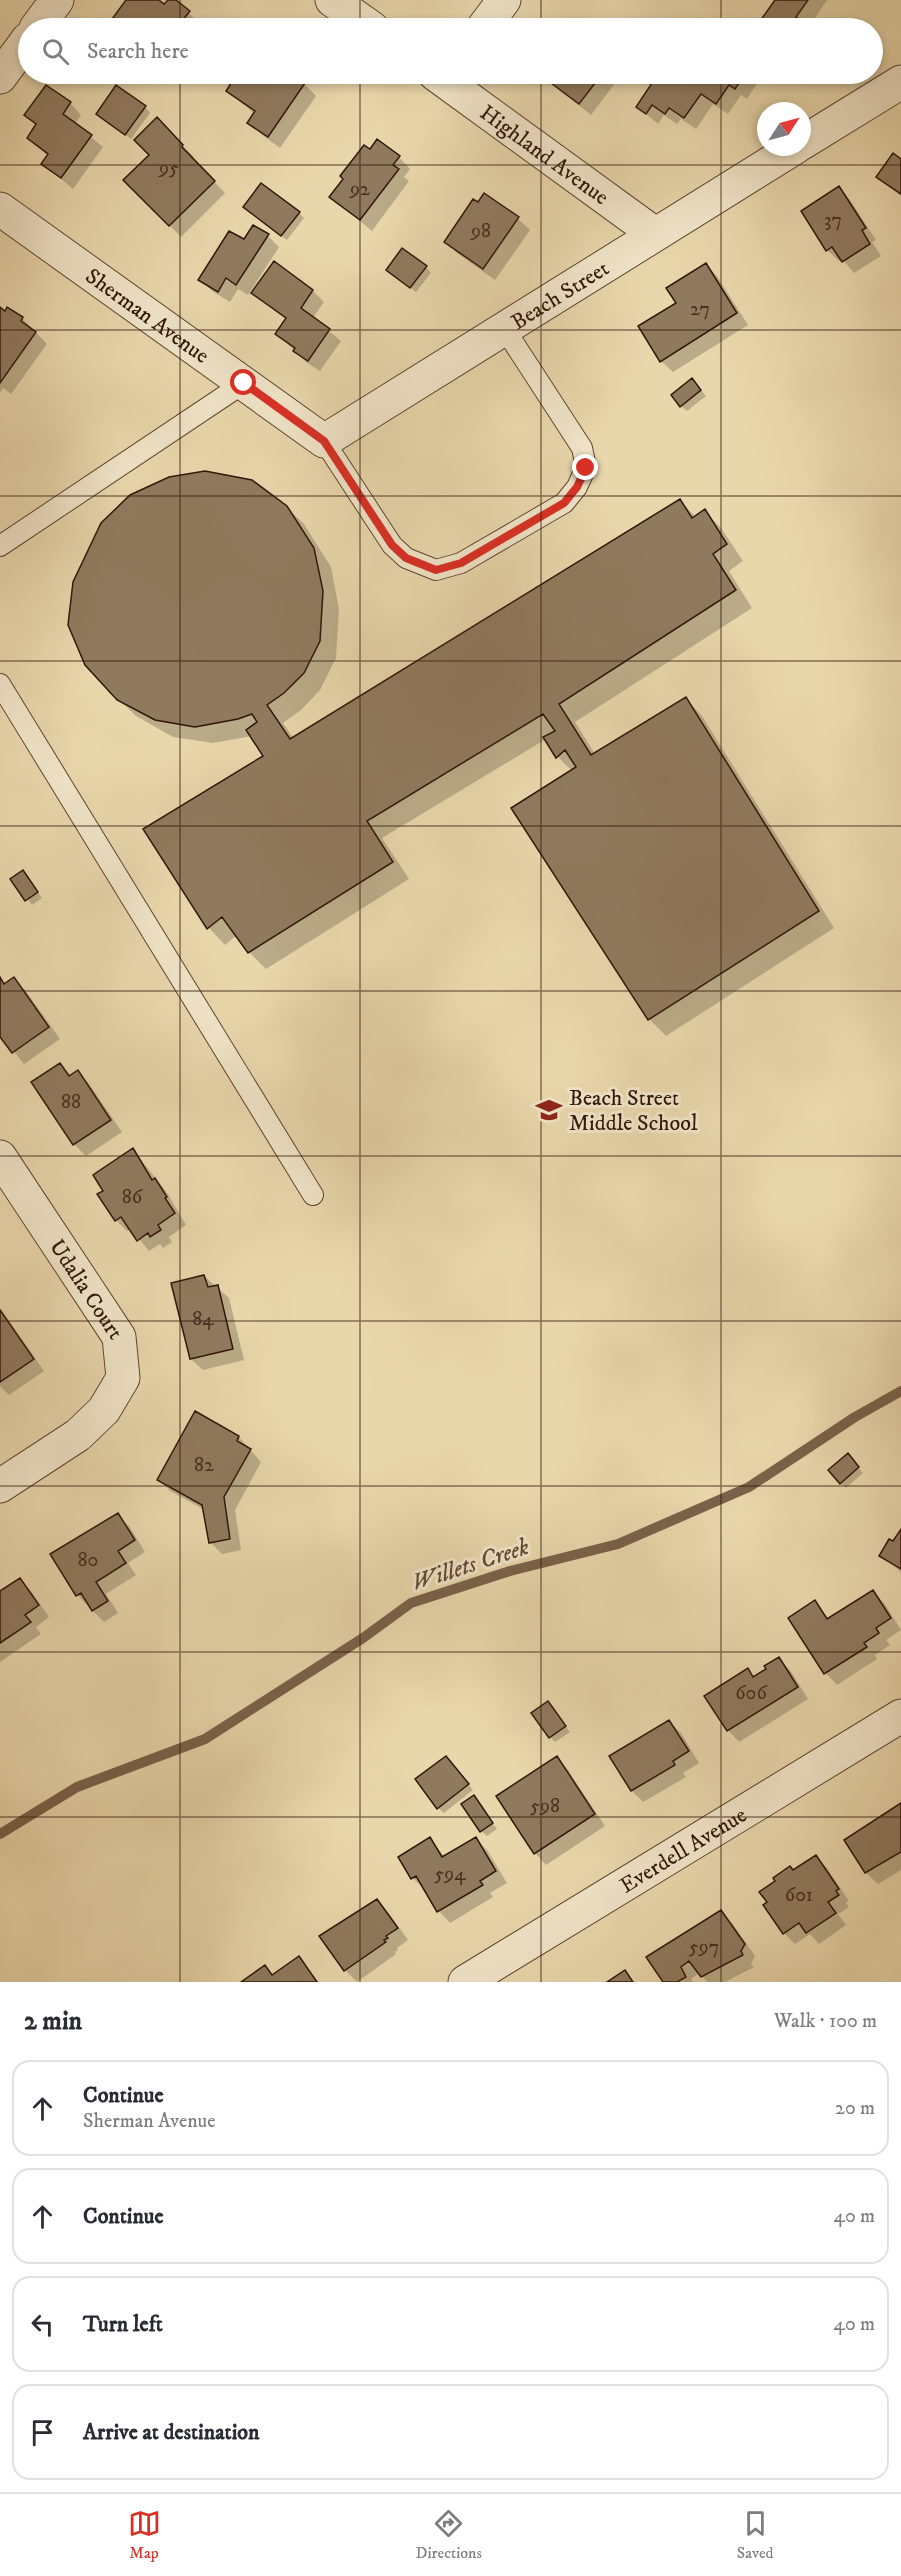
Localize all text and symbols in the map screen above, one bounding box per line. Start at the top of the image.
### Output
search box [18,18,883,84]
icon: search [39,35,72,68]
text: Search here [87,38,189,65]
street label: Highland Avenue [474,99,614,211]
north arrow [757,102,811,156]
house number: 95 [158,156,179,181]
house number: 92 [349,177,370,202]
house number: 37 [824,208,842,233]
house number: 98 [470,219,491,244]
street label: Beach Street [506,255,614,336]
street label: Sherman Avenue [80,263,214,370]
house number: 27 [690,297,710,322]
route start [230,369,256,395]
route end [572,454,598,480]
place label: Beach Street Middle School [569,1085,698,1137]
house number: 88 [61,1090,81,1115]
school or university icon: Beach Street Middle School [534,1095,564,1125]
house number: 86 [122,1185,143,1210]
street label: Udalia Court [43,1234,129,1345]
house number: 84 [192,1307,214,1332]
house number: 82 [194,1453,214,1478]
water label: Willets Creek [408,1532,533,1598]
house number: 80 [78,1548,98,1573]
house number: 606 [735,1681,767,1706]
house number: 598 [530,1794,560,1819]
street label: Everdell Avenue [615,1802,752,1899]
house number: 594 [434,1862,466,1887]
house number: 601 [785,1883,813,1908]
house number: 597 [689,1935,719,1960]
text: 2 min [24,2005,82,2038]
text: Walk · 100 m [774,2009,877,2034]
text: Continue [83,2082,164,2109]
icon: ahead [26,2092,59,2125]
text: 20 m [835,2096,875,2121]
text: Sherman Avenue [83,2109,216,2134]
icon: ahead [26,2200,59,2233]
text: Continue [83,2203,164,2230]
text: 40 m [833,2204,875,2229]
icon: left [26,2308,59,2341]
text: Turn left [83,2311,163,2338]
text: 40 m [833,2312,875,2337]
icon: arrive [26,2416,59,2449]
text: Arrive at destination [83,2419,260,2446]
tab: Map [128,2507,161,2563]
tab: Directions [416,2507,482,2563]
tab: Saved [737,2507,774,2563]

